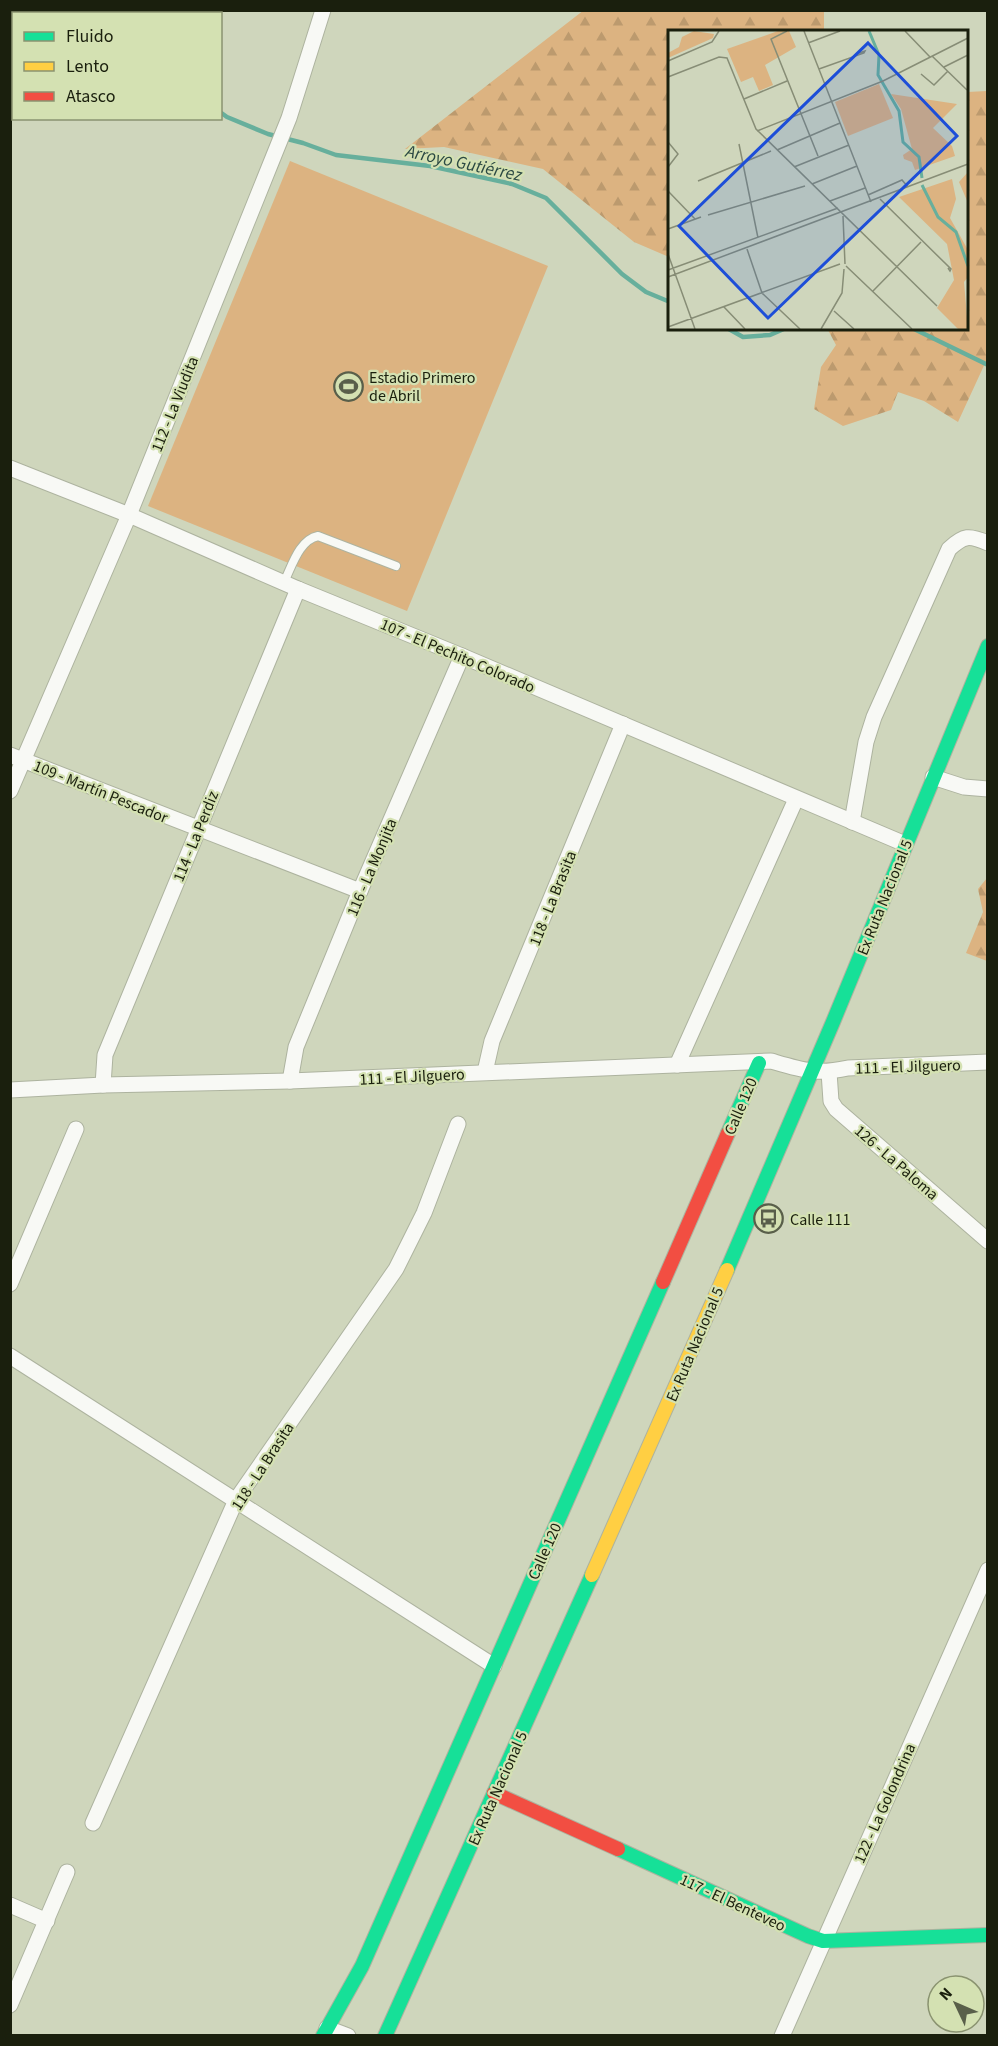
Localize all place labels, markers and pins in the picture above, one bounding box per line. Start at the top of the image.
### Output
place label: Estadio Primero de Abril [369,367,475,407]
sports icon: Estadio Primero de Abril [332,370,364,402]
bus stop icon: Calle 111 [753,1203,785,1235]
place label: Calle 111 [790,1209,850,1231]

